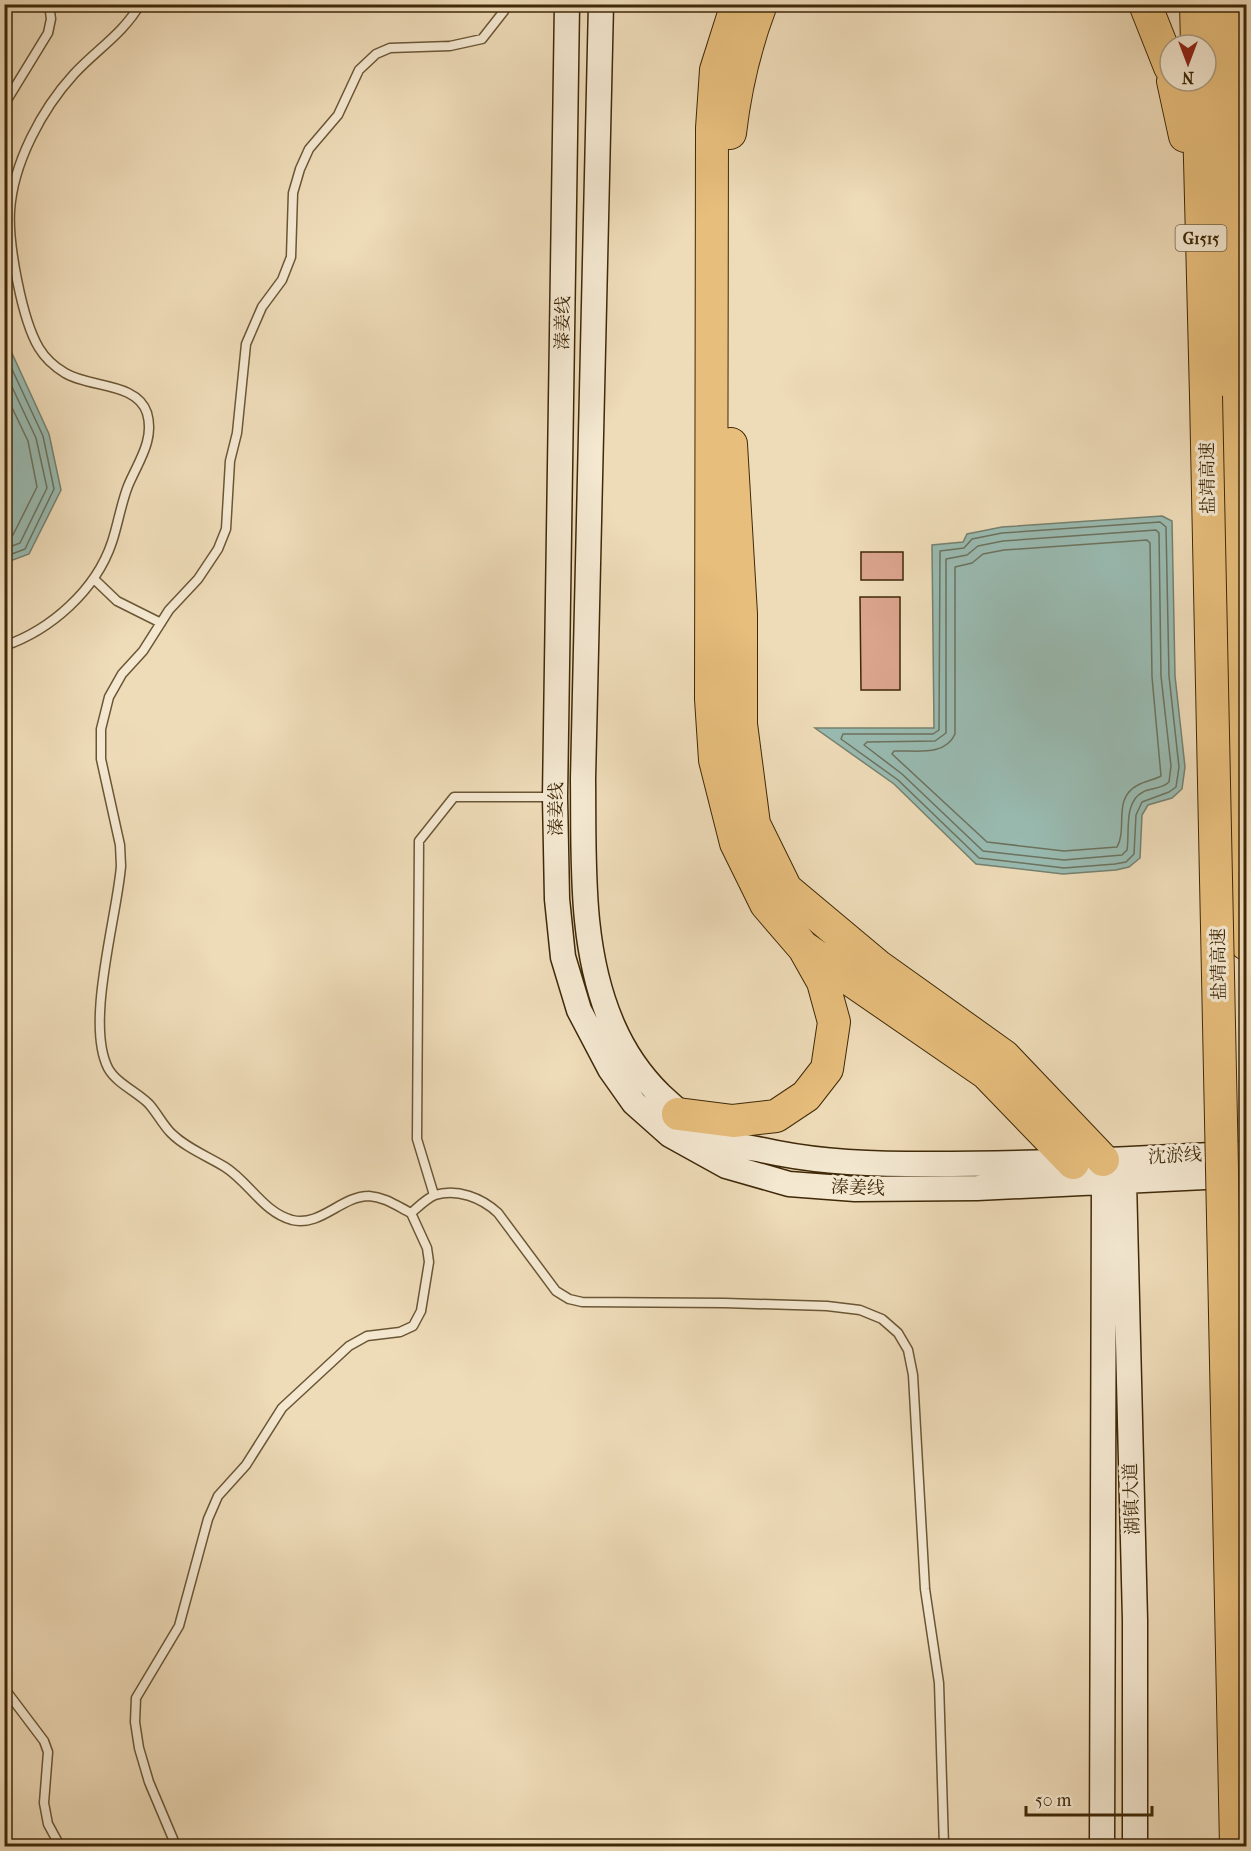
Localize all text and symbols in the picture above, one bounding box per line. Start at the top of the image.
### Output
north arrow [1158,33,1218,93]
text: N [1181,68,1194,87]
road number: G1515 [1176,225,1226,251]
street label: 溱姜线 [552,296,574,350]
street label: 盐靖高速 [1197,442,1219,514]
street label: 溱姜线 [546,782,567,836]
street label: 盐靖高速 [1208,928,1230,1000]
street label: 沈淤线 [1147,1144,1203,1168]
street label: 溱姜线 [831,1177,885,1199]
street label: 湖镇大道 [1120,1463,1144,1535]
scale bar [1026,1779,1152,1817]
text: 50 m [1035,1790,1072,1811]

